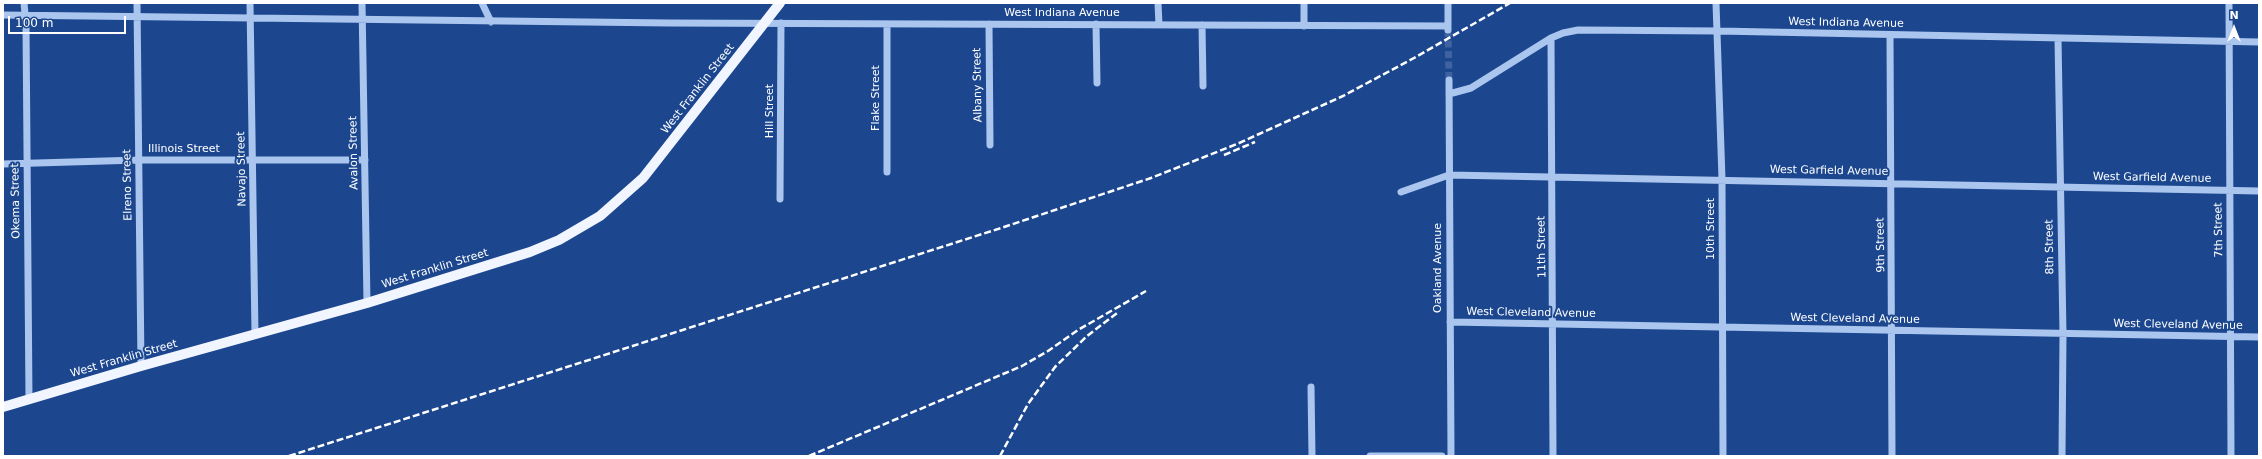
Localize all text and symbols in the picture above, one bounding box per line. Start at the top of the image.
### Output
street label: West Indiana Avenue [1004,6,1120,20]
scale bar [10,8,128,34]
north arrow [2214,8,2254,48]
text: N [2229,9,2239,22]
street label: West Indiana Avenue [1788,15,1904,31]
text: 100 m [15,16,53,30]
street label: West Franklin Street [659,41,737,137]
street label: Albany Street [971,48,985,122]
street label: Flake Street [869,65,883,131]
street label: Hill Street [763,84,777,138]
street label: Avalon Street [347,116,361,190]
street label: Navajo Street [235,131,249,207]
street label: Illinois Street [148,142,220,156]
street label: Elreno Street [121,149,135,221]
street label: Okema Street [9,163,23,239]
street label: West Garfield Avenue [1770,163,1888,179]
street label: West Garfield Avenue [2093,170,2211,186]
street label: 10th Street [1704,198,1718,260]
street label: 7th Street [2212,202,2226,258]
street label: 11th Street [1535,216,1549,278]
street label: 9th Street [1874,217,1888,273]
street label: 8th Street [2043,219,2057,275]
street label: Oakland Avenue [1431,223,1445,313]
street label: West Franklin Street [380,247,490,291]
street label: West Cleveland Avenue [1466,305,1596,321]
street label: West Cleveland Avenue [1790,311,1920,327]
street label: West Cleveland Avenue [2113,317,2243,333]
street label: West Franklin Street [69,337,179,381]

